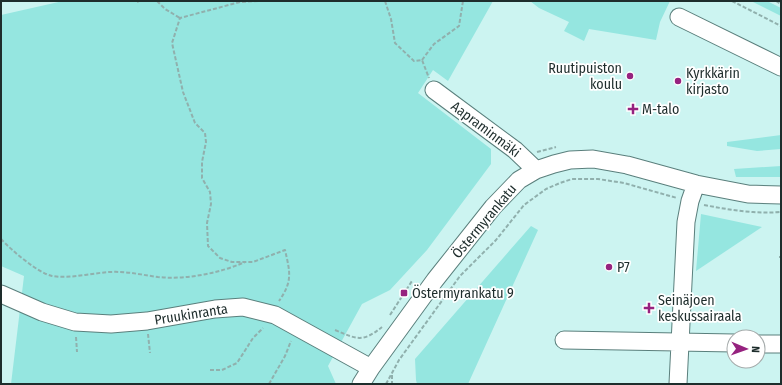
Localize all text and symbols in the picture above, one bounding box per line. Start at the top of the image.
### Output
place label: Ruutipuiston koulu [548,60,622,93]
place label: Kyrkkärin kirjasto [686,65,740,98]
marker: Ruutipuiston koulu [625,71,635,81]
marker: Kyrkkärin kirjasto [673,76,683,86]
street label: Aapraminmäki [448,98,524,161]
place label: M-talo [642,101,679,118]
marker: M-talo [627,103,639,115]
street label: Östermyrankatu [448,180,520,262]
place label: P7 [617,259,630,276]
marker: P7 [604,262,614,272]
place label: Östermyrankatu 9 [412,284,514,302]
marker: Östermyrankatu 9 [399,288,409,298]
place label: Seinäjoen keskussairaala [658,292,742,325]
street label: Pruukinranta [153,300,229,329]
marker: Seinäjoen keskussairaala [643,302,655,314]
north arrow [726,329,766,369]
text: N [749,346,762,353]

